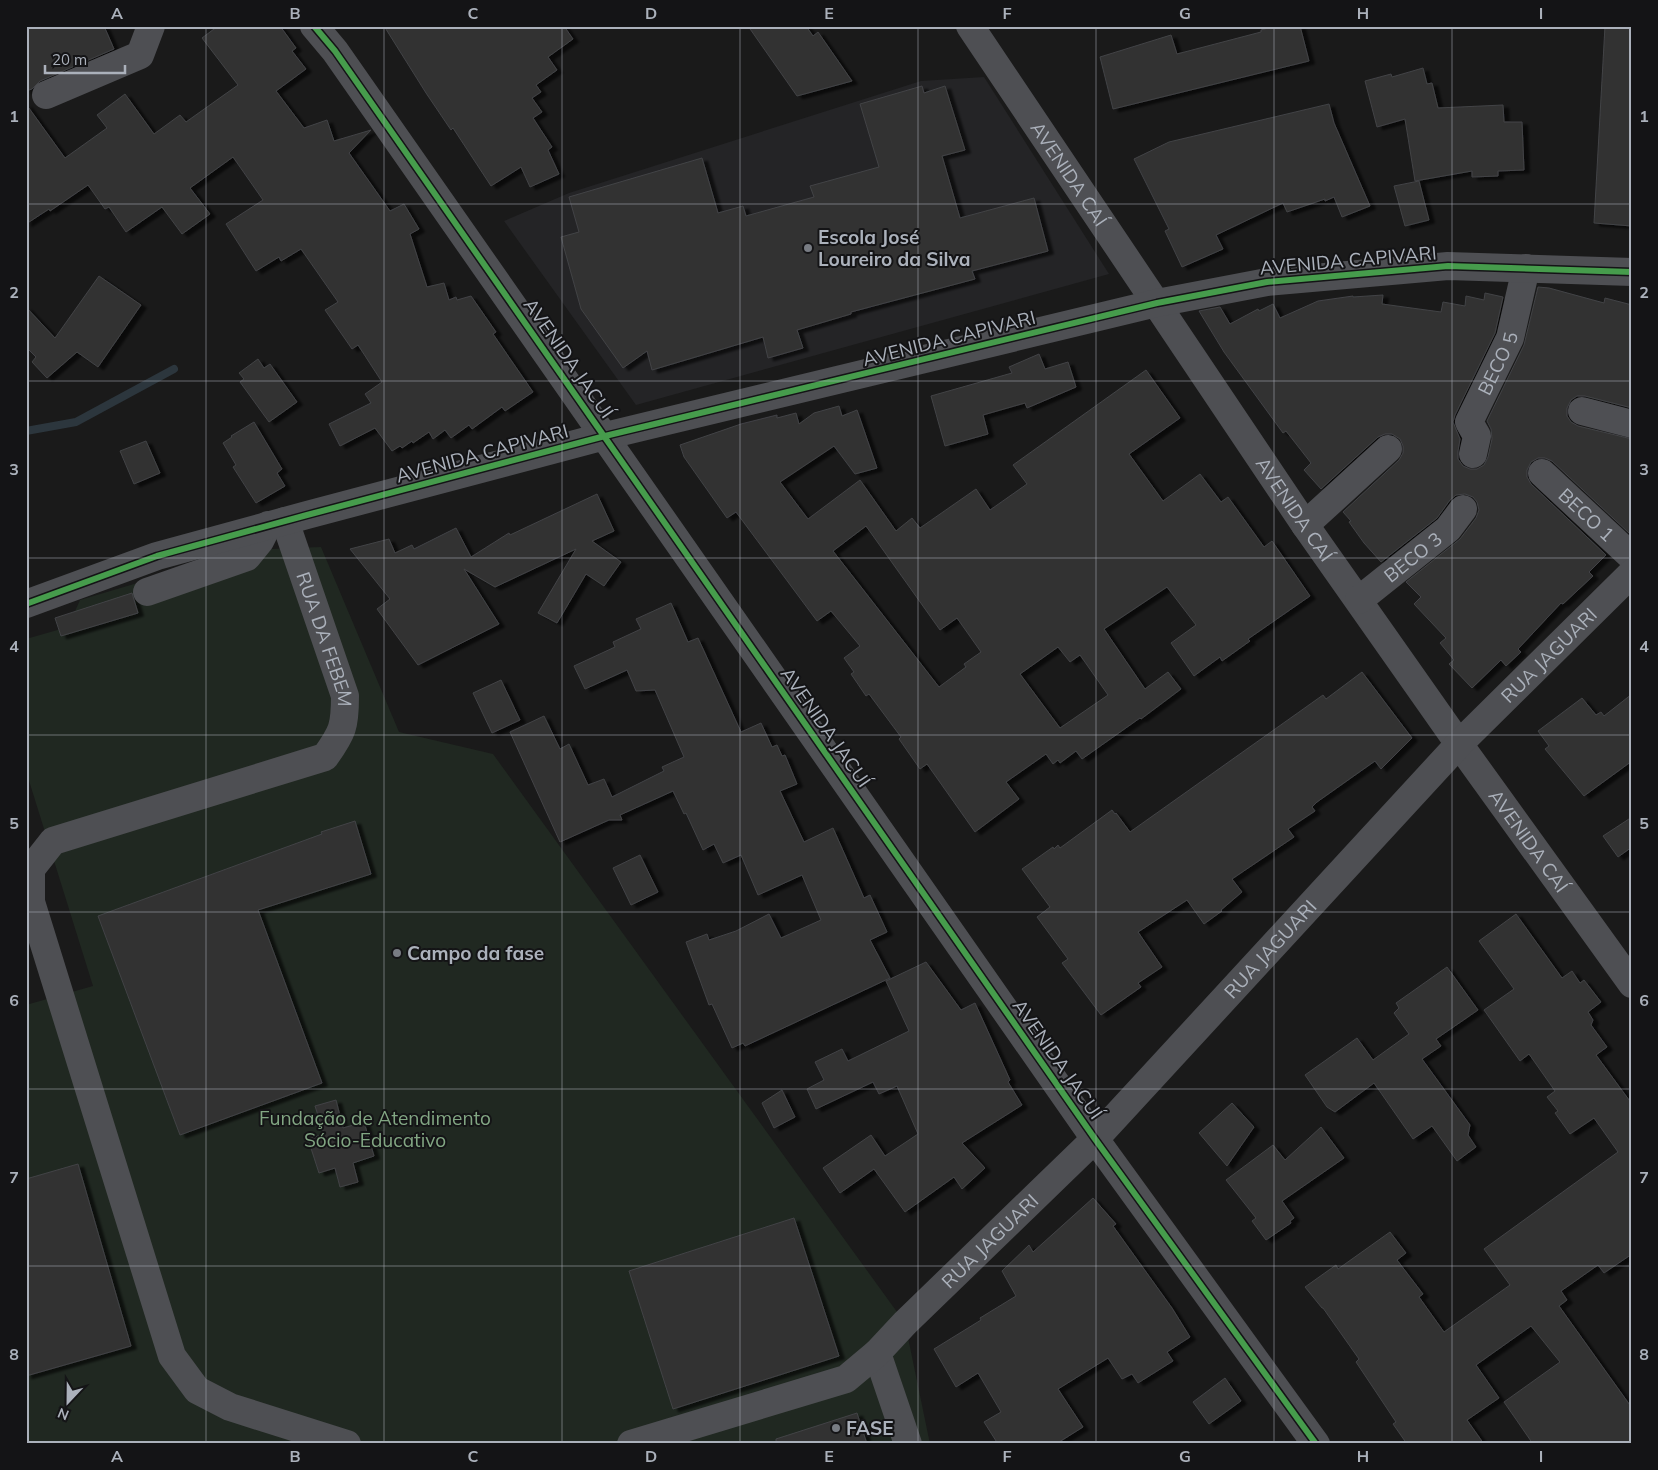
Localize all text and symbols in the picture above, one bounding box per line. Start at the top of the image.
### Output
text: A [111,3,123,23]
text: B [289,3,301,23]
text: C [468,3,479,23]
text: D [645,3,657,23]
text: E [824,3,834,23]
text: F [1002,3,1012,23]
text: G [1179,3,1191,23]
text: H [1357,3,1369,23]
text: I [1539,3,1543,23]
scale bar [45,42,125,74]
text: 20 m [52,50,87,69]
text: 1 [9,106,19,126]
text: 1 [1639,106,1649,126]
street label: AVENIDA CAÍ [1026,117,1113,232]
place label: Escola José Loureiro da Silva [818,225,970,271]
street label: AVENIDA CAPIVARI [1259,240,1437,280]
marker: Escola José Loureiro da Silva [802,242,814,254]
text: 2 [9,282,19,302]
text: 2 [1639,282,1649,302]
street label: AVENIDA JACUÍ [519,293,620,424]
street label: AVENIDA CAPIVARI [860,305,1038,371]
street label: BECO 5 [1472,330,1523,399]
street label: AVENIDA CAPIVARI [393,418,571,488]
street label: AVENIDA CAÍ [1251,452,1339,567]
text: 3 [9,459,19,479]
text: 3 [1639,459,1649,479]
street label: BECO 1 [1554,483,1620,546]
street label: BECO 3 [1379,526,1447,587]
street label: RUA DA FEBEM [291,569,357,707]
street label: RUA JAGUARI [1496,603,1602,708]
text: 4 [9,636,19,656]
text: 4 [1639,636,1649,656]
street label: AVENIDA JACUÍ [776,662,877,793]
street label: AVENIDA CAÍ [1484,785,1574,898]
text: 5 [9,813,19,833]
text: 5 [1639,813,1649,833]
street label: RUA JAGUARI [1219,895,1321,1003]
place label: Campo da fase [407,941,544,965]
marker: Campo da fase [391,947,403,959]
text: 6 [9,990,19,1010]
text: 6 [1639,990,1649,1010]
street label: AVENIDA JACUÍ [1008,994,1109,1125]
park label: Fundação de Atendimento Sócio-Educativo [259,1106,491,1152]
text: 7 [9,1167,19,1187]
text: 7 [1639,1167,1649,1187]
street label: RUA JAGUARI [936,1189,1043,1293]
text: 8 [9,1344,19,1364]
text: 8 [1639,1344,1649,1364]
north arrow [42,1378,92,1428]
text: N [55,1404,71,1424]
place label: FASE [846,1416,893,1440]
marker: FASE [830,1422,842,1434]
text: A [111,1446,123,1466]
text: B [289,1446,301,1466]
text: C [468,1446,479,1466]
text: D [645,1446,657,1466]
text: E [824,1446,834,1466]
text: F [1002,1446,1012,1466]
text: G [1179,1446,1191,1466]
text: H [1357,1446,1369,1466]
text: I [1539,1446,1543,1466]

